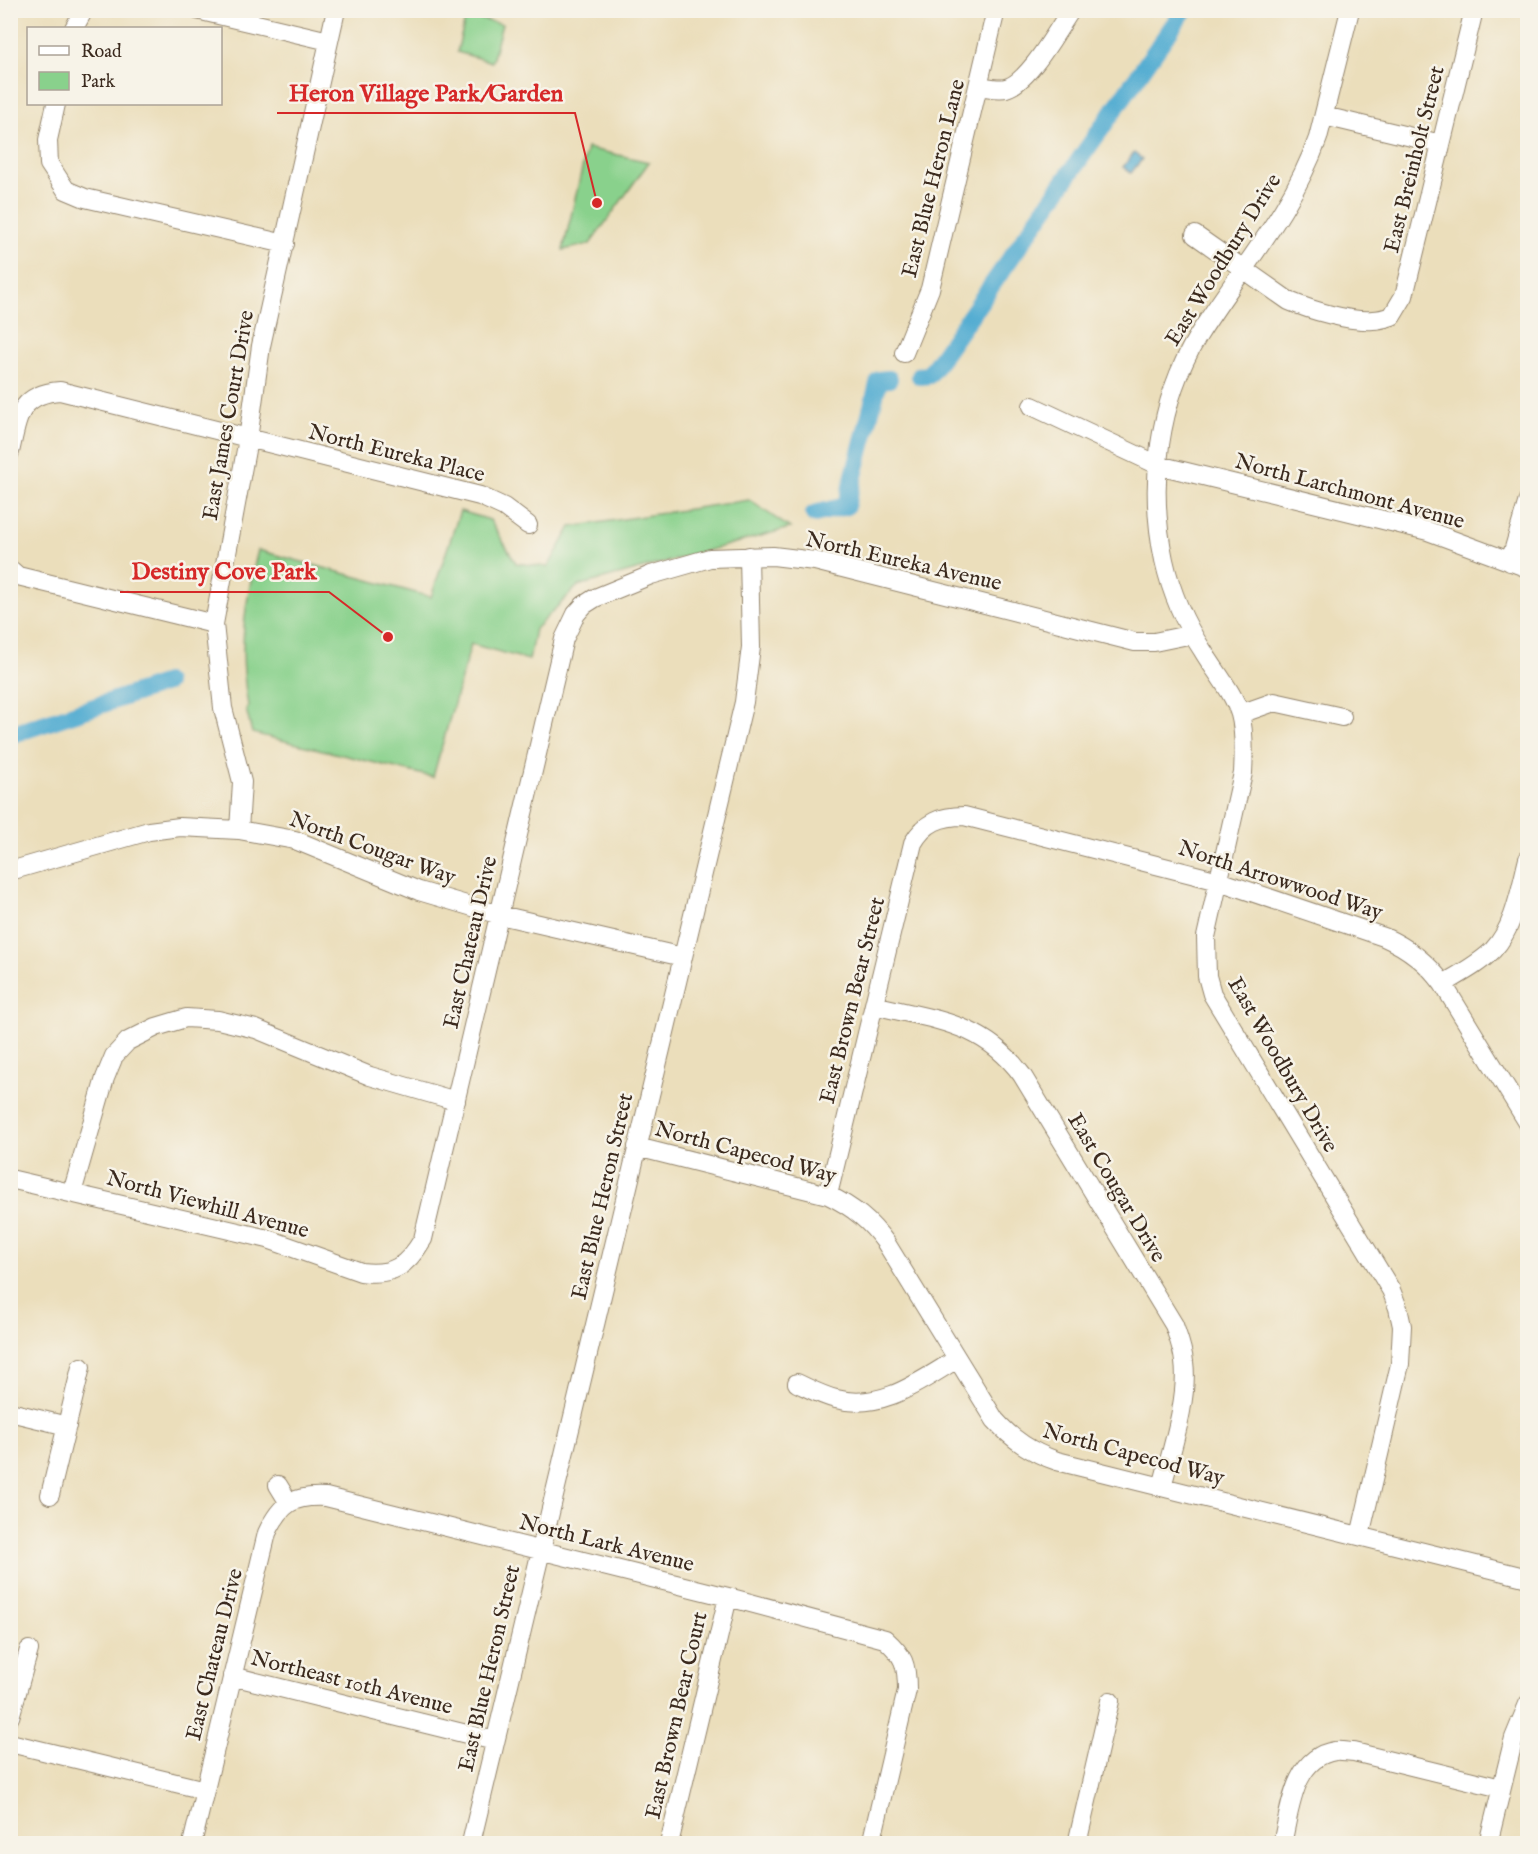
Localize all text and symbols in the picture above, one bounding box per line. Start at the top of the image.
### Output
legend [27,27,222,105]
text: Road [81,41,122,64]
street label: East Breinholt Street [1378,63,1452,256]
text: Park [81,71,116,94]
callout: Heron Village Park/Garden [277,71,575,113]
street label: East Blue Heron Lane [896,76,972,281]
text: Heron Village Park/Garden [289,79,564,110]
street label: East Woodbury Drive [1159,169,1288,351]
street label: East James Court Drive [197,308,261,523]
street label: North Eureka Place [305,418,488,489]
street label: North Larchmont Avenue [1232,448,1467,536]
street label: North Eureka Avenue [803,526,1004,598]
callout: Destiny Cove Park [120,550,329,592]
text: Destiny Cove Park [131,557,318,588]
street label: North Cougar Way [285,806,460,892]
street label: North Arrowwood Way [1174,835,1386,927]
street label: East Chateau Drive [437,853,504,1032]
street label: East Brown Bear Street [814,894,892,1107]
street label: East Woodbury Drive [1221,972,1344,1158]
street label: East Blue Heron Street [566,1090,640,1303]
street label: East Cougar Drive [1061,1108,1172,1268]
street label: North Capecod Way [651,1115,840,1191]
street label: North Viewhill Avenue [103,1164,312,1245]
street label: North Capecod Way [1039,1417,1228,1493]
street label: North Lark Avenue [516,1509,697,1579]
street label: East Blue Heron Street [453,1562,527,1775]
street label: East Chateau Drive [180,1566,250,1743]
street label: East Brown Bear Court [640,1609,714,1822]
street label: Northeast 10th Avenue [248,1644,456,1722]

